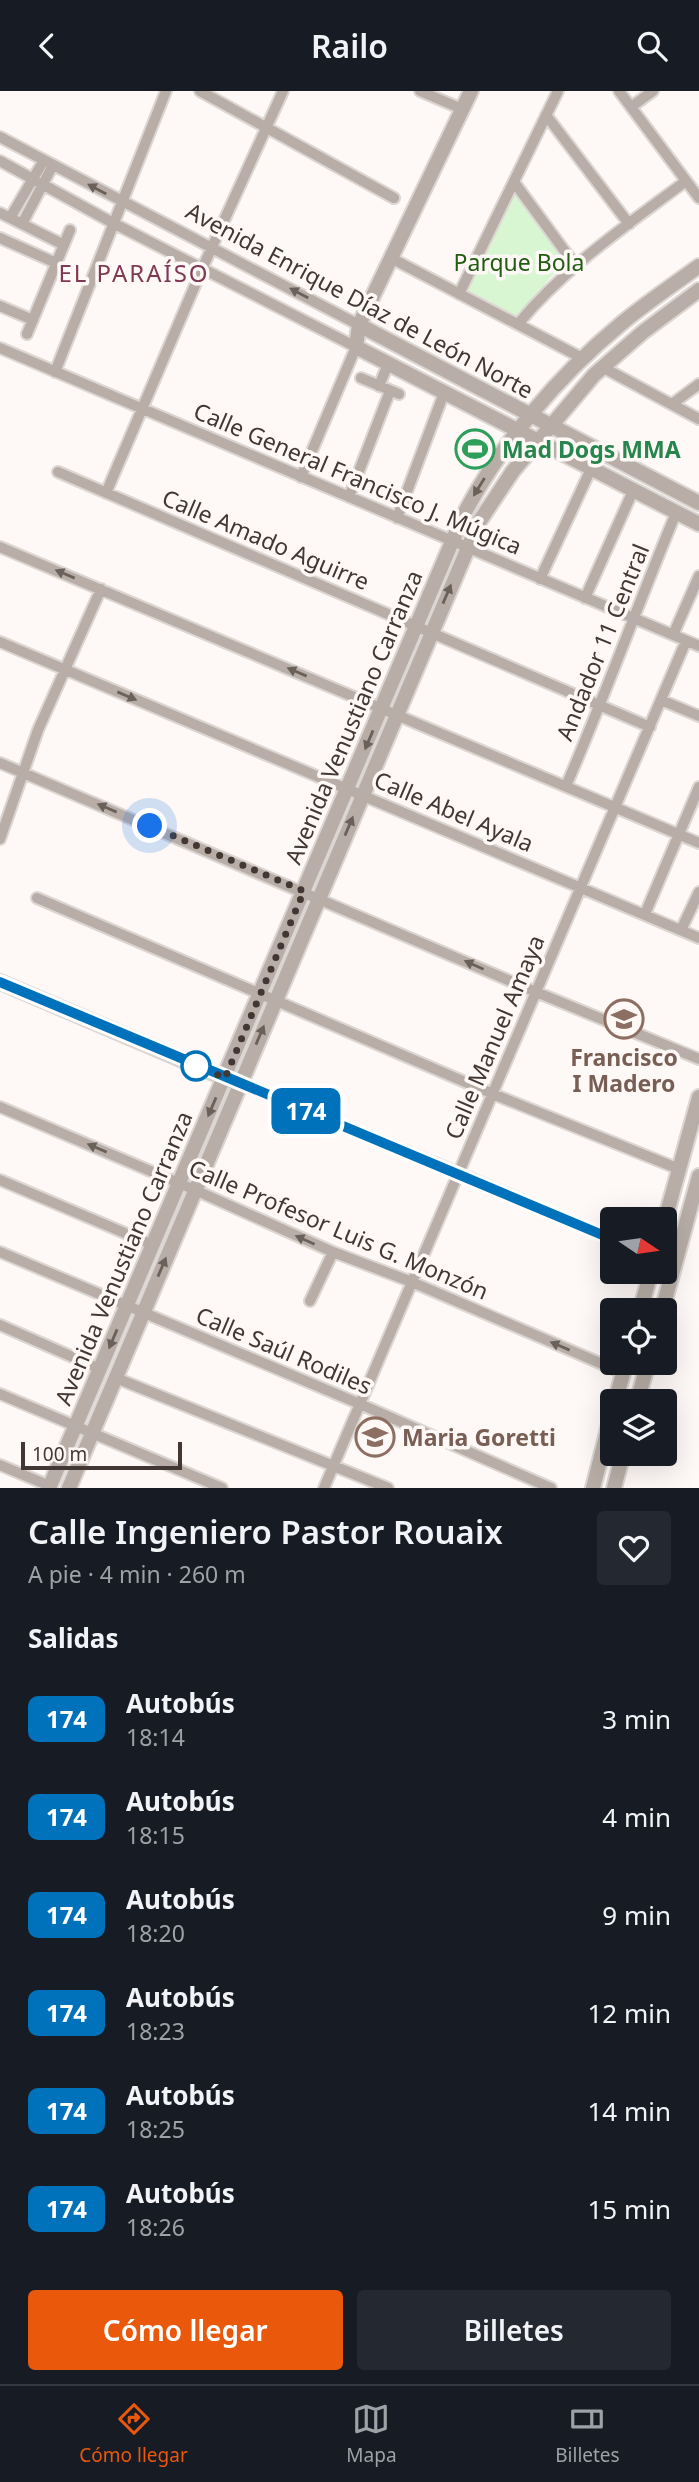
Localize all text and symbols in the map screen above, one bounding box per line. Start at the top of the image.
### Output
text: Railo [311,24,388,67]
icon: back [28,27,66,65]
icon: search [633,27,671,65]
one-way arrow [87,183,107,195]
street label: Avenida Enrique Díaz de León Norte [181,195,539,405]
park label: Parque Bola [454,246,584,278]
district label: EL PARAÍSO [58,256,210,289]
one-way arrow [289,288,309,299]
street label: Calle General Francisco J. Múgica [189,394,527,562]
sports icon: Mad Dogs MMA [454,428,496,470]
place label: Mad Dogs MMA [502,433,681,465]
one-way arrow [473,478,486,497]
street label: Calle Amado Aguirre [158,481,374,597]
street label: Andador 11 Central [548,539,656,745]
street label: Avenida Venustiano Carranza [276,565,430,869]
one-way arrow [54,568,75,579]
one-way arrow [442,583,453,604]
one-way arrow [287,666,307,678]
one-way arrow [117,690,137,702]
one-way arrow [363,730,374,751]
street label: Calle Abel Ayala [369,763,539,859]
one-way arrow [96,802,117,813]
your location [132,808,167,843]
one-way arrow [344,815,355,836]
street label: Calle Manuel Amaya [436,930,552,1144]
one-way arrow [463,959,484,970]
school or university icon: Francisco I Madero [603,998,645,1040]
one-way arrow [255,1025,266,1046]
place label: Francisco I Madero [570,1041,678,1099]
unlabelled marker [181,1051,211,1081]
line badge: 174 [266,1088,346,1134]
text: 174 [285,1094,327,1127]
one-way arrow [206,1097,217,1118]
street label: Avenida Venustiano Carranza [46,1106,200,1410]
one-way arrow [86,1143,107,1154]
street label: Calle Profesor Luis G. Monzón [184,1151,494,1307]
north arrow [600,1207,677,1285]
map controls [600,1207,677,1466]
one-way arrow [295,1234,315,1246]
one-way arrow [157,1257,168,1278]
button: locate [600,1298,677,1375]
street label: Calle Saúl Rodiles [191,1299,377,1401]
one-way arrow [107,1329,119,1349]
one-way arrow [550,1340,571,1351]
button: layers [600,1389,677,1466]
school or university icon: Maria Goretti [354,1416,396,1458]
place label: Maria Goretti [402,1421,556,1453]
scale bar [21,1439,182,1471]
text: 100 m [32,1441,87,1467]
text: Calle Ingeniero Pastor Rouaix [28,1509,503,1554]
button: heart [597,1511,671,1585]
text: A pie · 4 min · 260 m [28,1558,246,1590]
text: Salidas [28,1620,118,1656]
text: Autobús [126,1685,235,1721]
text: 3 min [602,1701,671,1737]
text: 174 [46,1702,87,1735]
text: 18:14 [126,1721,185,1753]
text: Autobús [126,1783,235,1819]
text: 4 min [602,1799,671,1835]
text: 174 [46,1800,87,1833]
text: 18:15 [126,1819,185,1851]
text: Autobús [126,1881,235,1917]
text: 9 min [602,1897,671,1933]
text: 174 [46,1898,87,1931]
text: 18:20 [126,1917,185,1949]
text: Autobús [126,1979,235,2015]
text: 12 min [587,1995,671,2031]
text: 174 [46,1996,87,2029]
text: 18:23 [126,2015,185,2047]
text: Autobús [126,2077,235,2113]
text: 14 min [587,2093,671,2129]
text: 174 [46,2094,87,2127]
text: 18:25 [126,2113,185,2145]
text: Autobús [126,2175,235,2211]
text: 15 min [587,2191,671,2227]
text: 174 [46,2192,87,2225]
text: 18:26 [126,2211,185,2243]
button: Cómo llegar [28,2290,343,2370]
button: Billetes [357,2290,671,2370]
tab: Cómo llegar [79,2400,188,2468]
tab: Mapa [346,2400,397,2468]
tab: Billetes [555,2400,620,2468]

